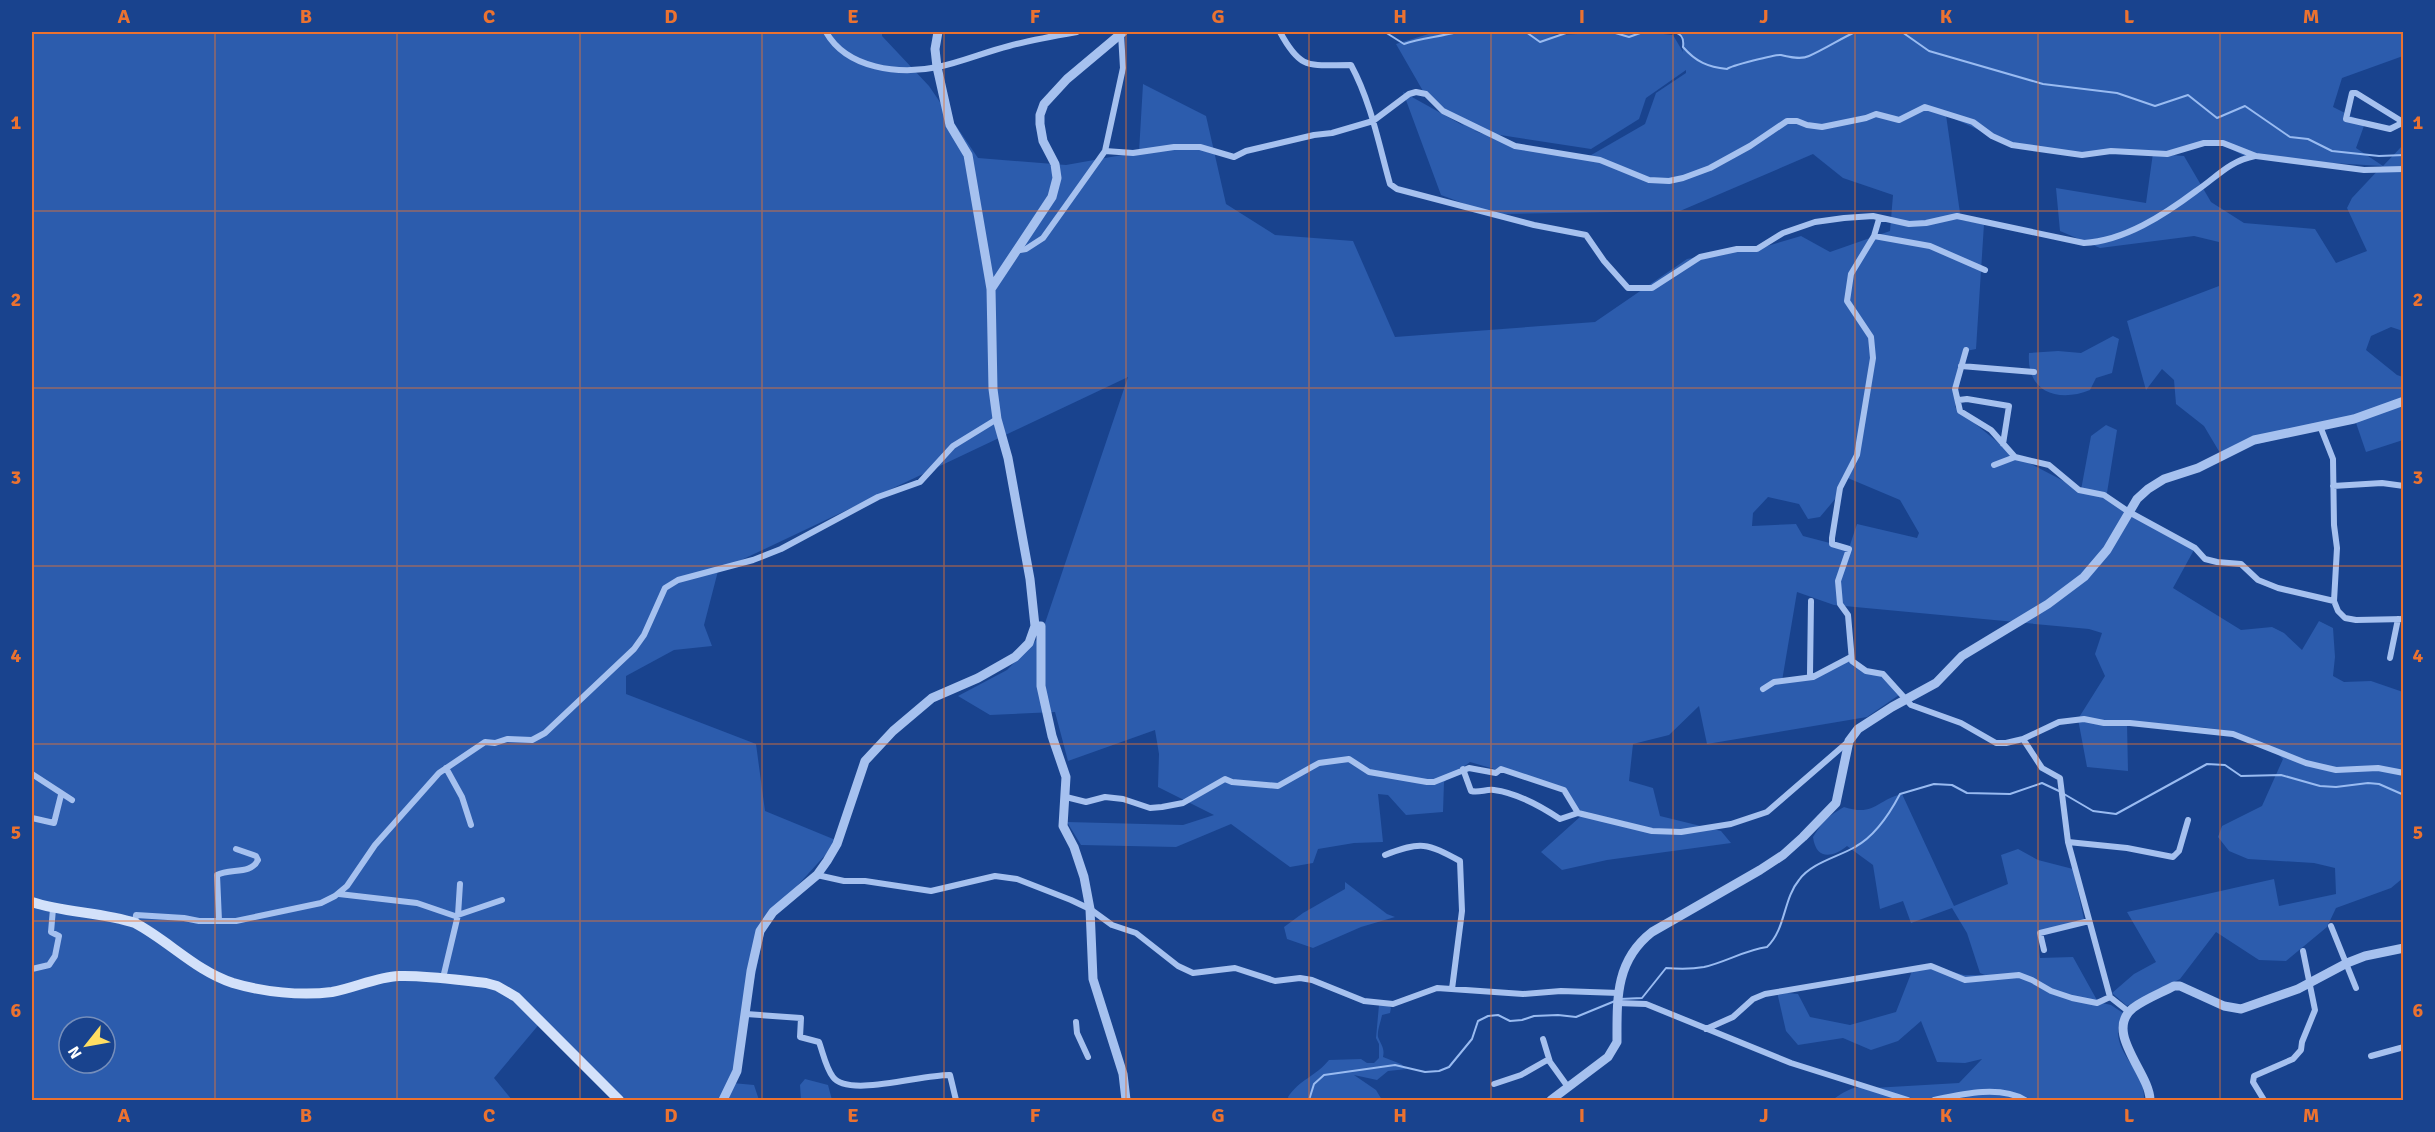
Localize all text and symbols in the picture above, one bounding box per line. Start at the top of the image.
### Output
text: A [118,4,131,29]
text: B [300,4,312,29]
text: C [483,4,495,29]
text: D [664,4,678,29]
text: E [847,4,859,29]
text: F [1030,4,1041,29]
text: G [1211,4,1225,29]
text: H [1393,4,1407,29]
text: I [1579,4,1585,29]
text: J [1759,4,1769,29]
text: K [1940,4,1953,29]
text: L [2124,4,2135,29]
text: M [2303,4,2319,29]
text: 1 [11,110,22,135]
text: 1 [2413,110,2424,135]
text: 2 [11,287,21,312]
text: 2 [2413,287,2423,312]
text: 3 [11,465,21,490]
text: 3 [2413,465,2423,490]
text: 4 [11,643,22,668]
text: 4 [2413,643,2424,668]
text: 5 [11,820,21,845]
text: 5 [2413,820,2423,845]
text: 6 [11,998,22,1023]
text: 6 [2413,998,2424,1023]
north arrow [57,1015,117,1075]
text: N [64,1042,86,1062]
text: A [118,1103,131,1128]
text: B [300,1103,312,1128]
text: C [483,1103,495,1128]
text: D [664,1103,678,1128]
text: E [847,1103,859,1128]
text: F [1030,1103,1041,1128]
text: G [1211,1103,1225,1128]
text: H [1393,1103,1407,1128]
text: I [1579,1103,1585,1128]
text: J [1759,1103,1769,1128]
text: K [1940,1103,1953,1128]
text: L [2124,1103,2135,1128]
text: M [2303,1103,2319,1128]

